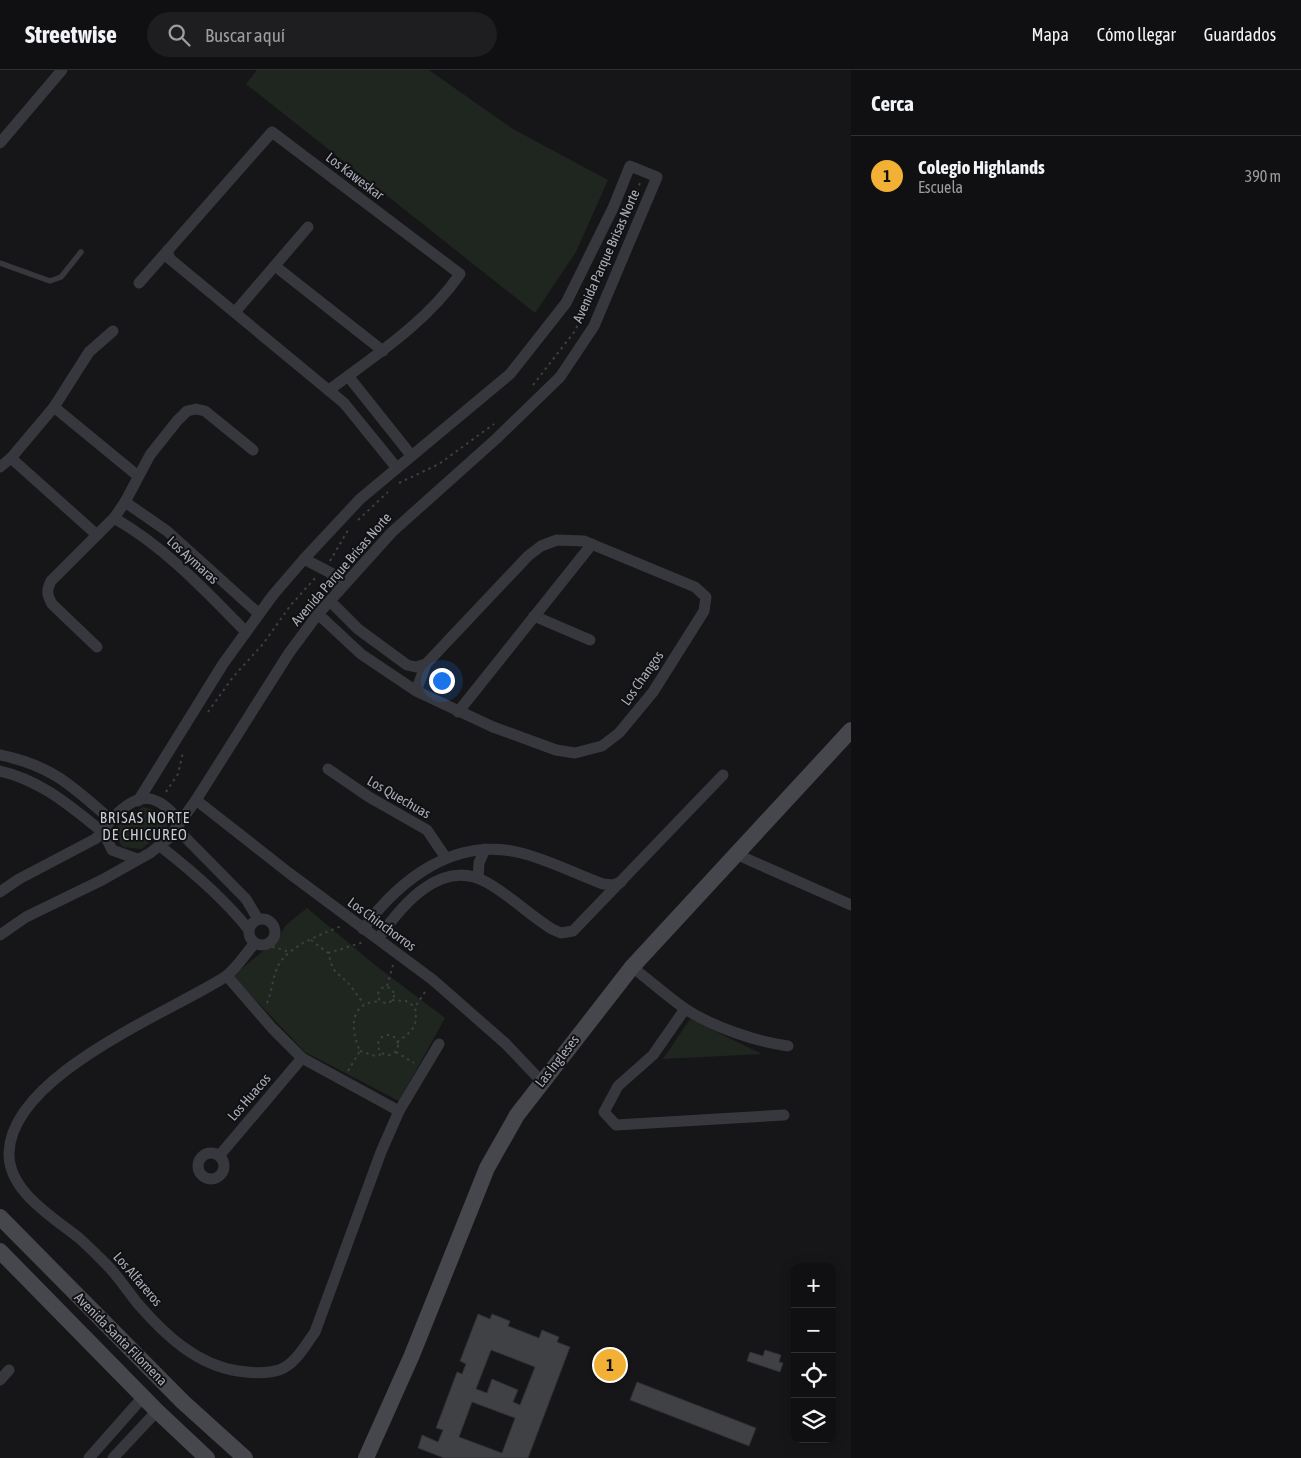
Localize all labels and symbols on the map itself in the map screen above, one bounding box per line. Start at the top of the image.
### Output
street label: Los Kaweskar [323,149,388,203]
street label: Avenida Parque Brisas Norte [569,187,643,325]
street label: Avenida Parque Brisas Norte [288,509,394,629]
street label: Los Aymaras [164,533,222,587]
street label: Los Changos [618,648,667,708]
your location [429,668,455,694]
street label: Los Quechuas [365,773,433,822]
district label: BRISAS NORTE DE CHICUREO [100,809,190,843]
street label: Los Chinchorros [345,894,419,954]
street label: Las Ingleses [532,1032,582,1090]
street label: Los Huacos [224,1070,274,1124]
street label: Los Alfareros [110,1249,166,1309]
street label: Avenida Santa Filomena [71,1289,171,1389]
pin: 1 [594,1346,626,1384]

